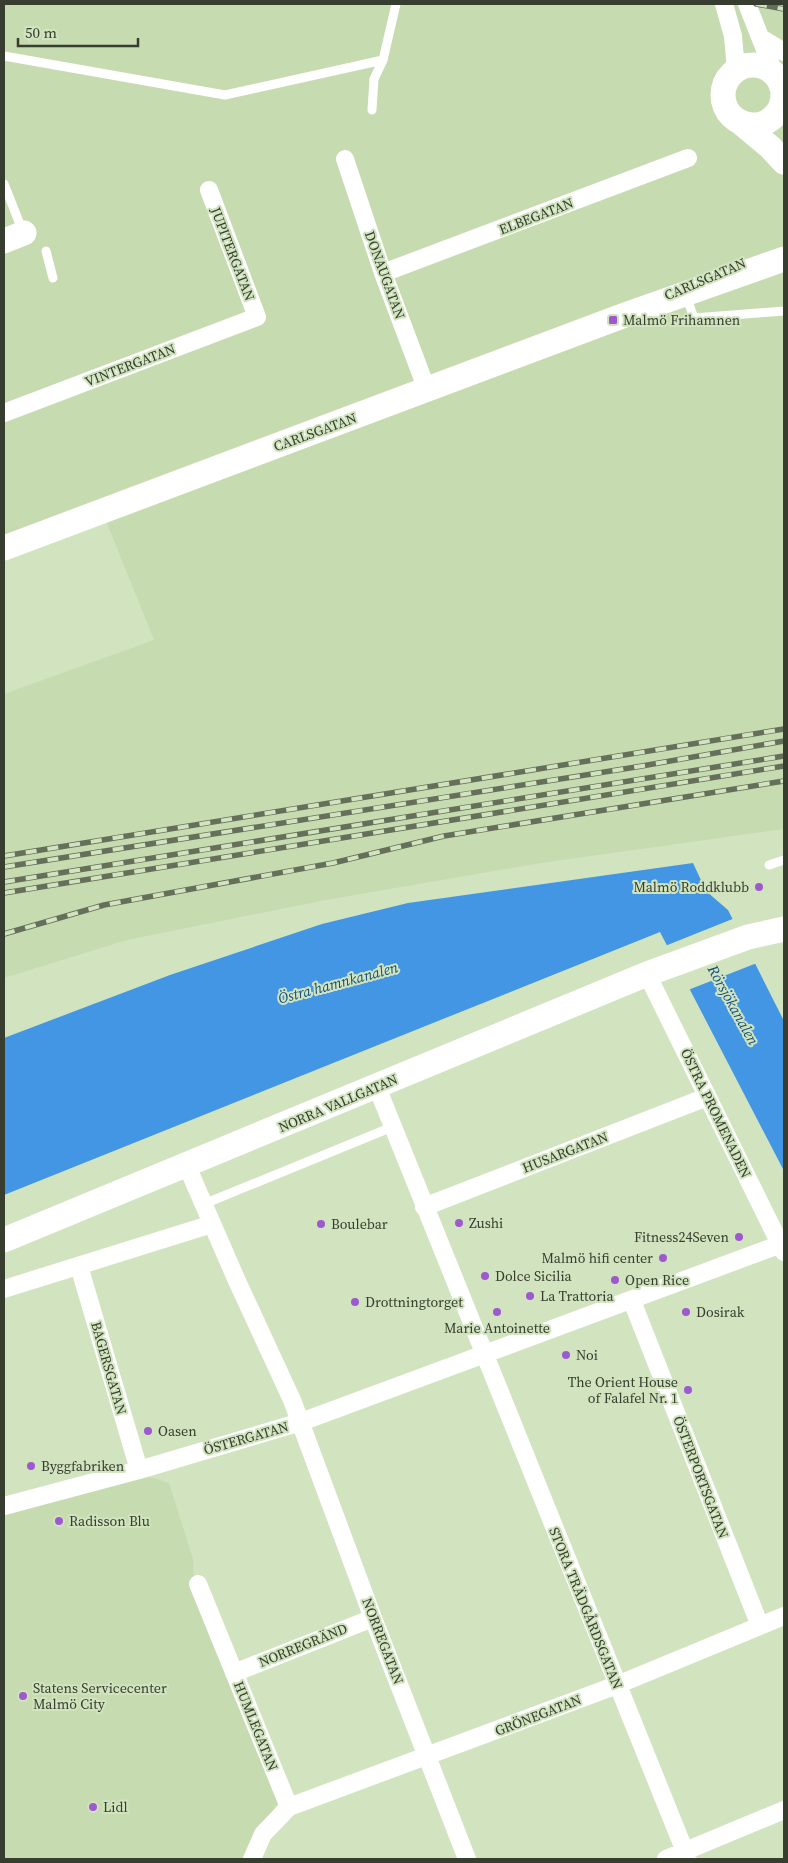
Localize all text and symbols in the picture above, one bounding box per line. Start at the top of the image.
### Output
scale bar [18,15,138,47]
text: 50 m [25,22,57,43]
street label: ELBEGATAN [496,193,576,239]
street label: JUPITERGATAN [206,203,260,304]
street label: DONAUGATAN [360,228,410,322]
street label: CARLSGATAN [661,253,749,305]
place label: Malmö Frihamnen [623,310,741,330]
marker: Malmö Frihamnen [607,314,619,326]
street label: VINTERGATAN [82,339,178,391]
street label: CARLSGATAN [271,408,359,456]
place label: Malmö Roddklubb [633,877,749,897]
marker: Malmö Roddklubb [753,881,765,893]
water label: Östra hamnkanalen [275,956,401,1009]
water label: Rörsjökanalen [702,960,764,1049]
street label: ÖSTRA PROMENADEN [676,1045,756,1181]
street label: NORRA VALLGATAN [275,1069,401,1137]
street label: HUSARGATAN [519,1126,611,1178]
place label: Zushi [469,1213,503,1233]
place label: Boulebar [331,1214,388,1234]
marker: Zushi [453,1217,465,1229]
marker: Boulebar [315,1218,327,1230]
place label: Fitness24Seven [634,1227,730,1247]
marker: Fitness24Seven [733,1231,745,1243]
place label: Malmö hifi center [541,1248,653,1268]
marker: Malmö hifi center [657,1252,669,1264]
place label: Dolce Sicilia [495,1266,573,1286]
marker: Dolce Sicilia [479,1270,491,1282]
place label: Open Rice [625,1270,689,1290]
marker: Open Rice [609,1274,621,1286]
place label: La Trattoria [540,1286,614,1306]
marker: La Trattoria [524,1290,536,1302]
place label: Drottningtorget [365,1292,463,1312]
marker: Drottningtorget [349,1296,361,1308]
place label: Dosirak [696,1302,745,1322]
marker: Marie Antoinette [491,1306,503,1318]
marker: Dosirak [680,1306,692,1318]
place label: Marie Antoinette [444,1318,550,1338]
street label: BAGERSGATAN [86,1319,132,1417]
place label: Noi [576,1345,598,1365]
marker: Noi [560,1349,572,1361]
place label: The Orient House of Falafel Nr. 1 [568,1372,678,1408]
marker: The Orient House of Falafel Nr. 1 [682,1384,694,1396]
street label: ÖSTERPORTSGATAN [668,1413,734,1541]
street label: ÖSTERGATAN [201,1416,291,1460]
place label: Oasen [158,1421,197,1441]
marker: Oasen [142,1425,154,1437]
place label: Byggfabriken [41,1456,125,1476]
marker: Byggfabriken [25,1460,37,1472]
place label: Radisson Blu [69,1511,150,1531]
marker: Radisson Blu [53,1515,65,1527]
street label: STORA TRÄDGÅRDSGATAN [544,1524,628,1692]
street label: NORREGATAN [357,1595,409,1687]
street label: NORREGRÄND [256,1618,350,1672]
place label: Statens Servicecenter Malmö City [33,1678,167,1714]
street label: HUMLEGATAN [229,1678,283,1774]
street label: GRÖNEGATAN [492,1689,584,1741]
marker: Statens Servicecenter Malmö City [17,1690,29,1702]
place label: Lidl [103,1797,128,1817]
marker: Lidl [87,1801,99,1813]

